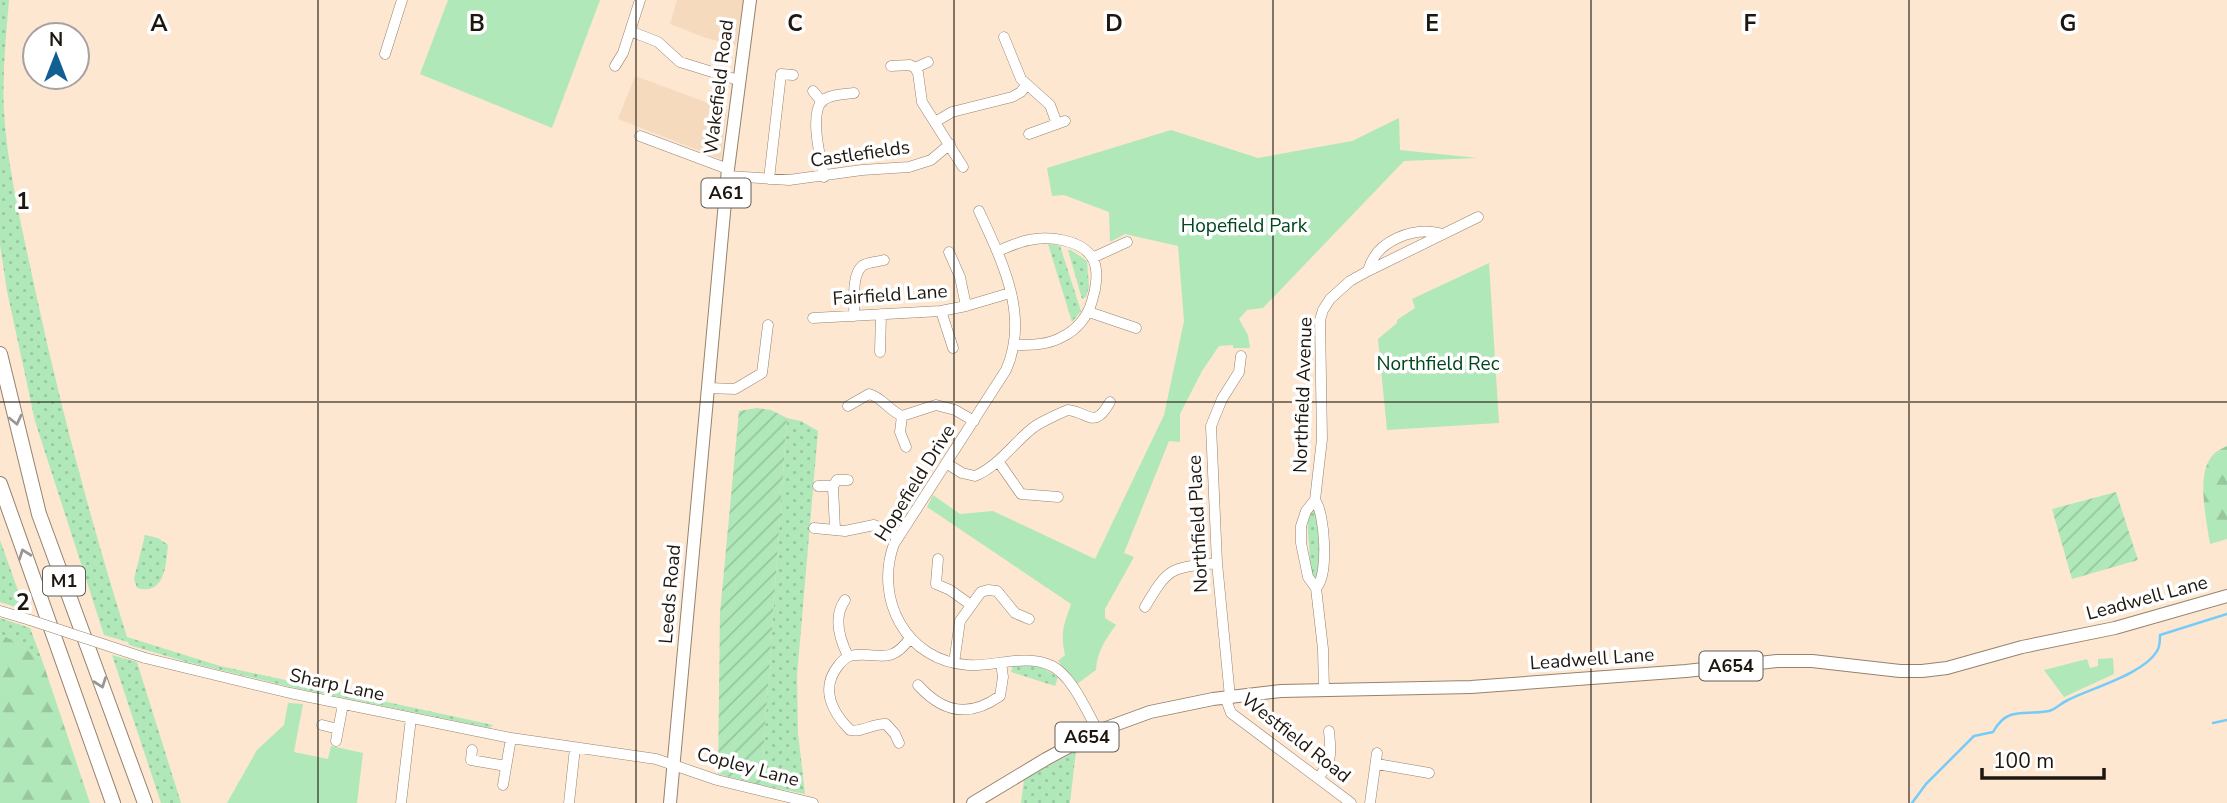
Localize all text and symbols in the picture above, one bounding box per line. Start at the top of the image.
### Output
text: A [150,8,168,39]
text: B [469,8,485,39]
text: C [787,8,803,39]
text: D [1105,8,1123,39]
text: E [1425,8,1439,39]
text: F [1744,8,1757,39]
text: G [2060,8,2076,39]
street label: Wakefield Road [698,18,740,156]
north arrow [21,21,91,91]
text: N [49,27,63,53]
street label: Castlefields [809,134,911,174]
road number: A61 [702,178,750,208]
text: 1 [16,186,30,217]
park label: Hopefield Park [1181,213,1308,239]
street label: Fairfield Lane [832,278,948,312]
street label: Northfield Avenue [1287,316,1319,474]
park label: Northfield Rec [1377,351,1500,377]
one-way arrow [8,414,22,426]
street label: Hopefield Drive [869,420,961,546]
street label: Northfield Place [1181,454,1215,594]
street label: Leeds Road [653,543,687,645]
one-way arrow [19,549,33,561]
road number: M1 [43,566,85,596]
street label: Leadwell Lane [2083,569,2211,627]
text: 2 [16,587,30,618]
street label: Leadwell Lane [1529,642,1655,676]
road number: A654 [1700,652,1762,680]
street label: Sharp Lane [287,662,387,708]
one-way arrow [93,676,107,688]
street label: Westfield Road [1236,687,1356,789]
road number: A654 [1056,722,1118,752]
scale bar [1982,736,2104,780]
street label: Copley Lane [694,741,802,793]
text: 100 m [1993,747,2054,775]

